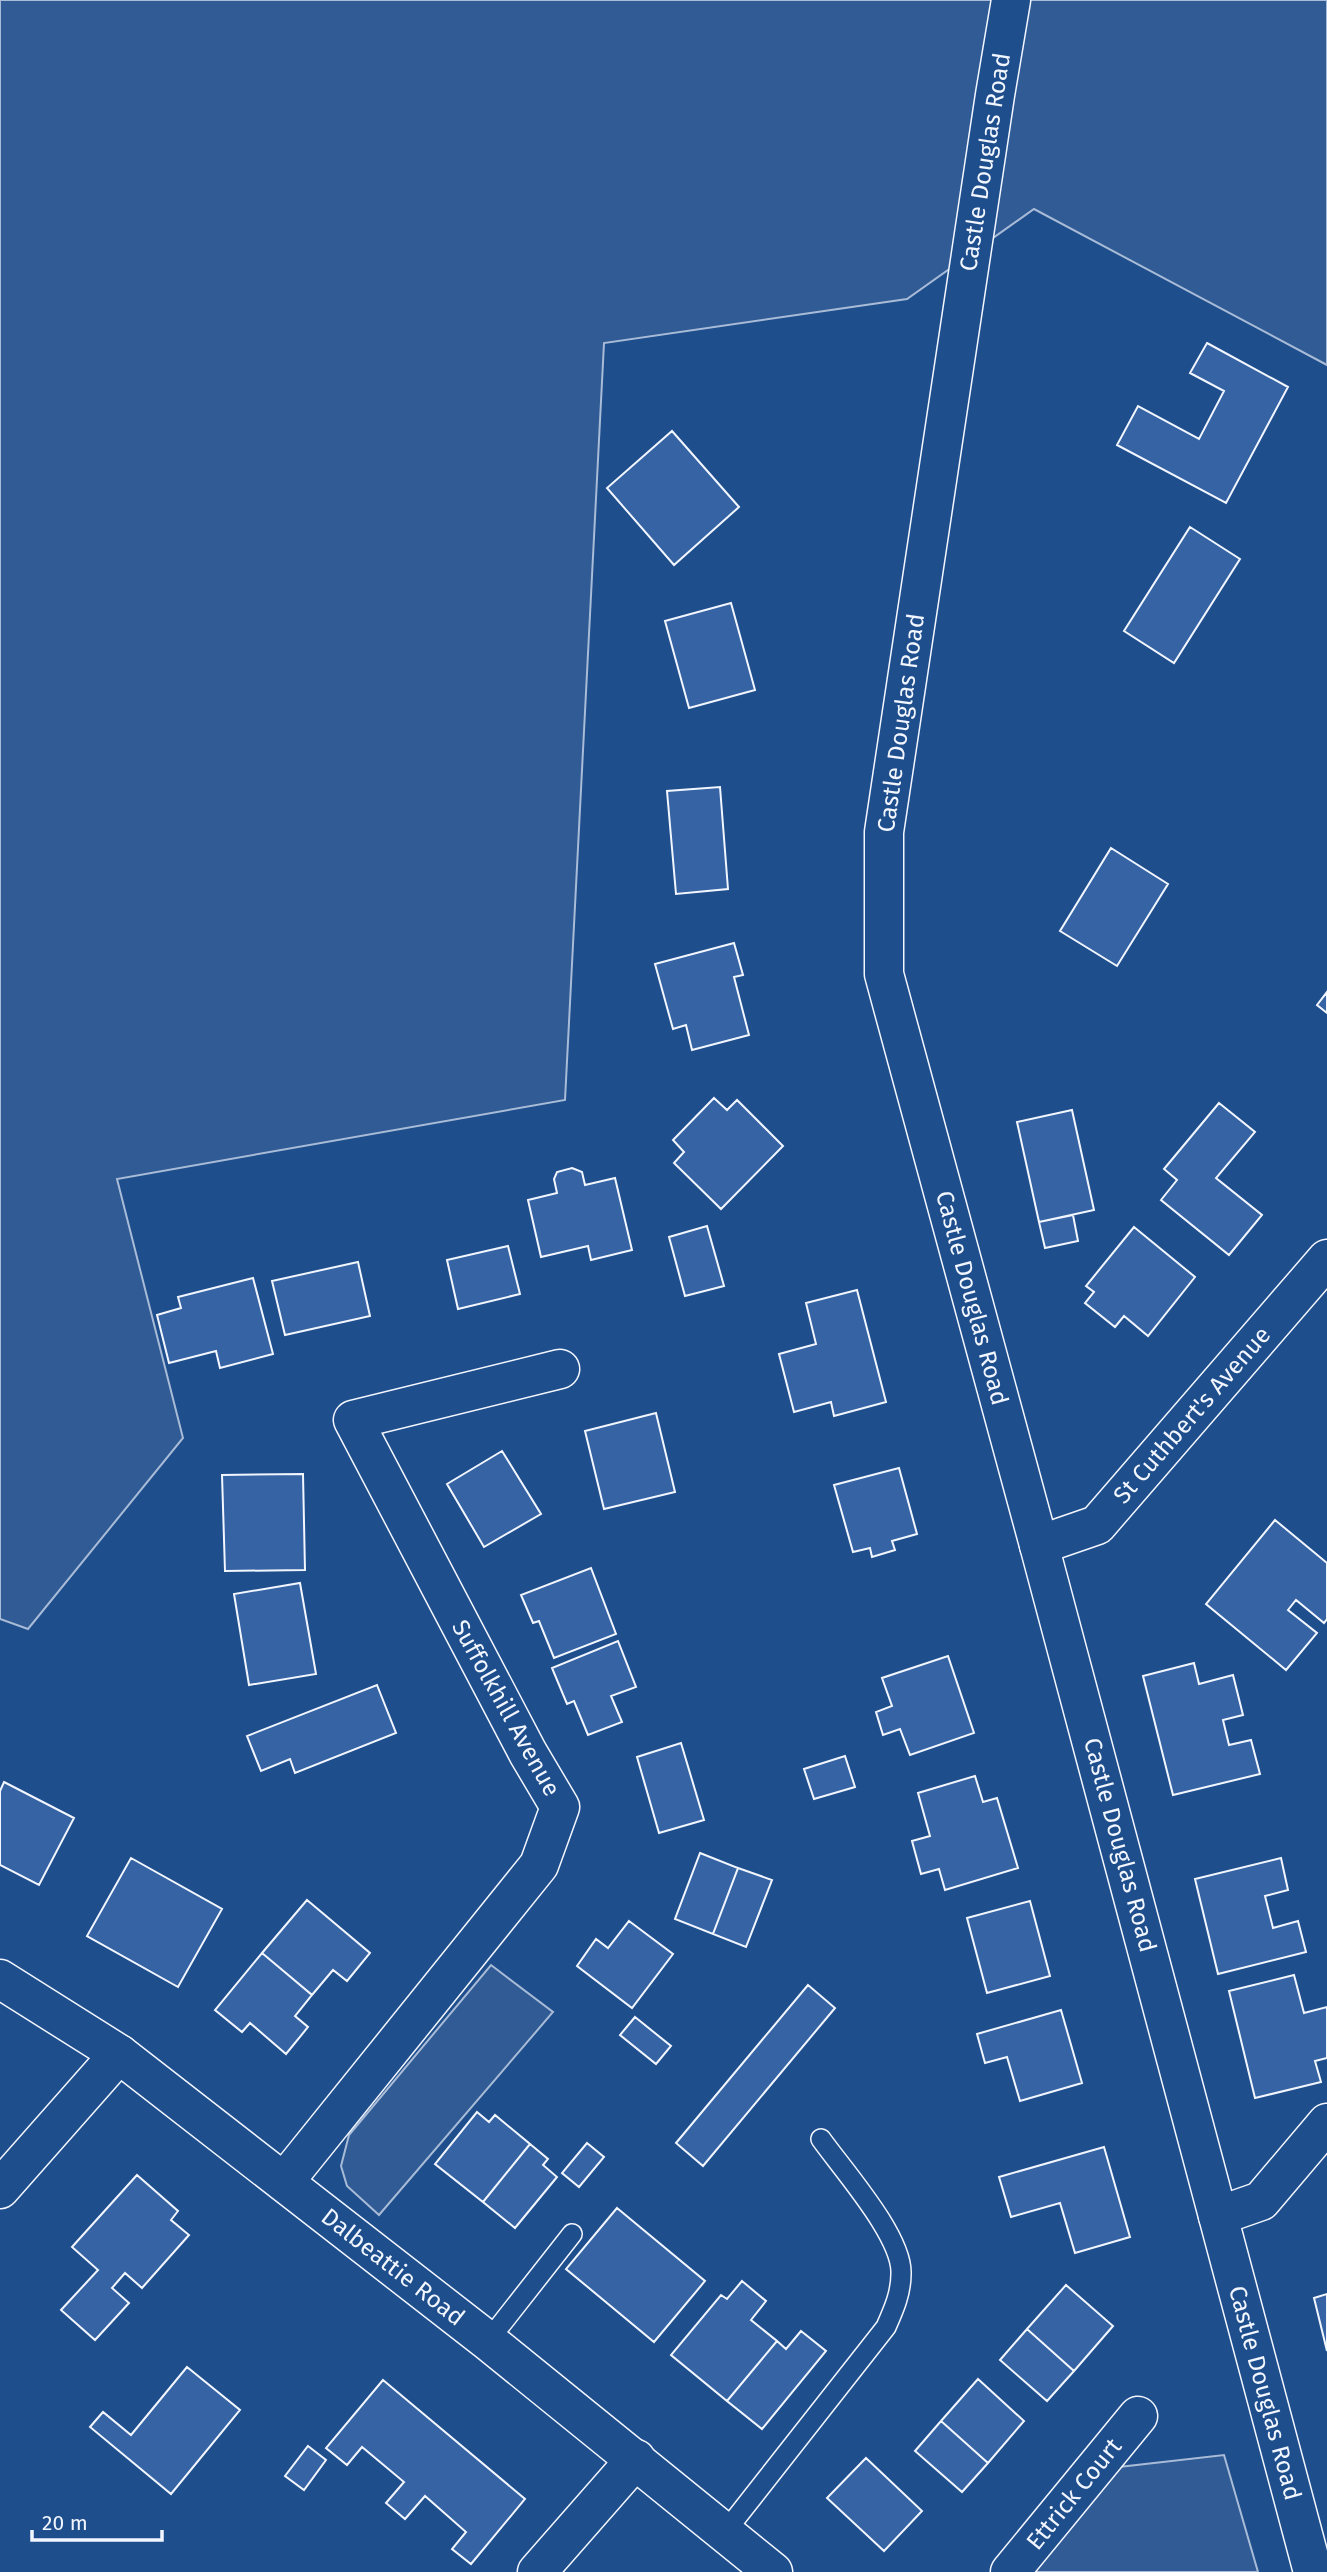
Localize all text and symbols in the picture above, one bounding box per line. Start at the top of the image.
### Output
street label: Castle Douglas Road [954,51,1016,273]
street label: Castle Douglas Road [872,612,930,834]
street label: Castle Douglas Road [930,1188,1014,1408]
street label: St Cuthbert's Avenue [1108,1321,1276,1509]
street label: Suffolkhill Avenue [446,1615,566,1801]
street label: Castle Douglas Road [1078,1735,1162,1955]
street label: Dalbeattie Road [316,2202,470,2332]
street label: Castle Douglas Road [1223,2283,1307,2503]
street label: Ettrick Court [1021,2433,1128,2555]
scale bar [32,2498,161,2542]
text: 20 m [42,2510,88,2536]

